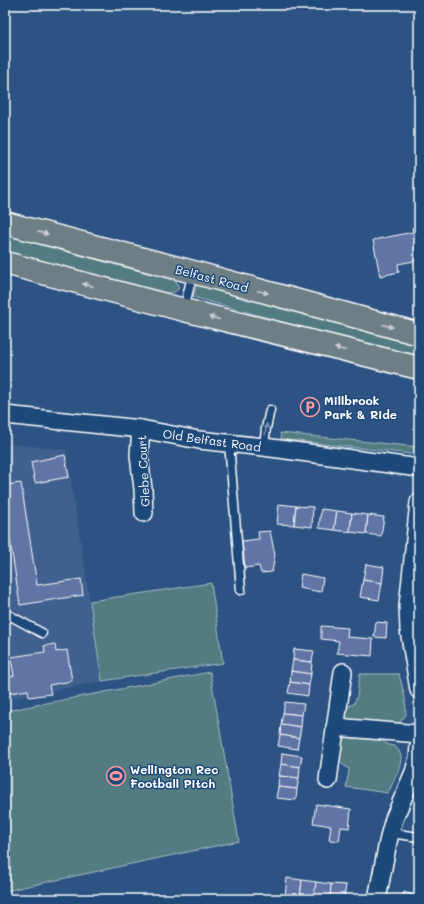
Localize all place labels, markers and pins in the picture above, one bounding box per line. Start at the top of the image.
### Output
place label: Millbrook Park & Ride [324,392,397,422]
parking icon: Millbrook Park & Ride [299,396,321,418]
place label: Wellington Rec Football Pitch [130,761,218,791]
sports icon: Wellington Rec Football Pitch [105,765,127,787]

